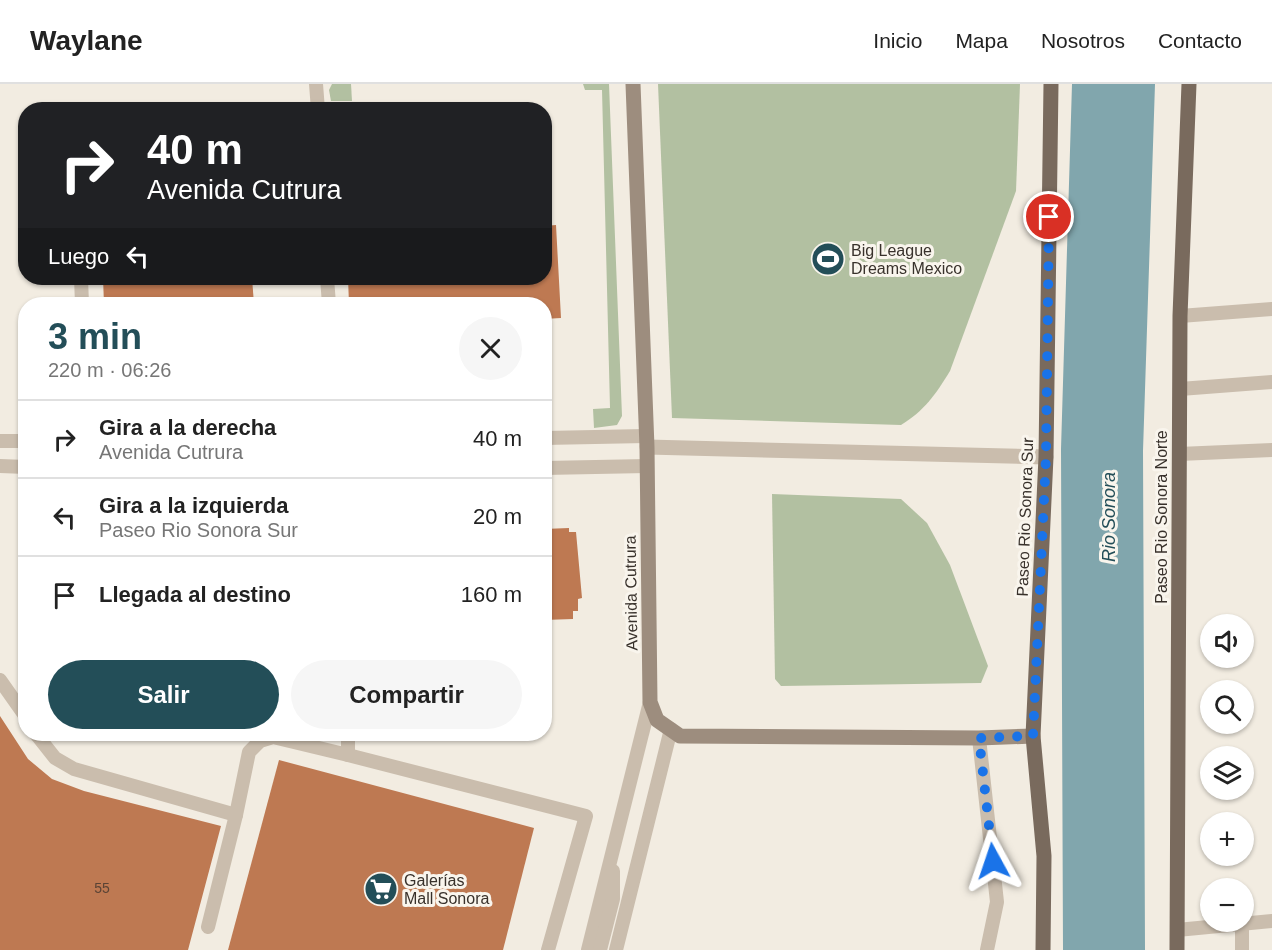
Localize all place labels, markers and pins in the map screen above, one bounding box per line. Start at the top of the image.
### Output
pin [1023,191,1074,242]
sports icon: Big League Dreams Mexico [810,241,846,277]
place label: Big League Dreams Mexico [851,242,962,277]
supermarket icon: Galerías Mall Sonora [363,871,399,907]
place label: Galerías Mall Sonora [404,872,489,907]

